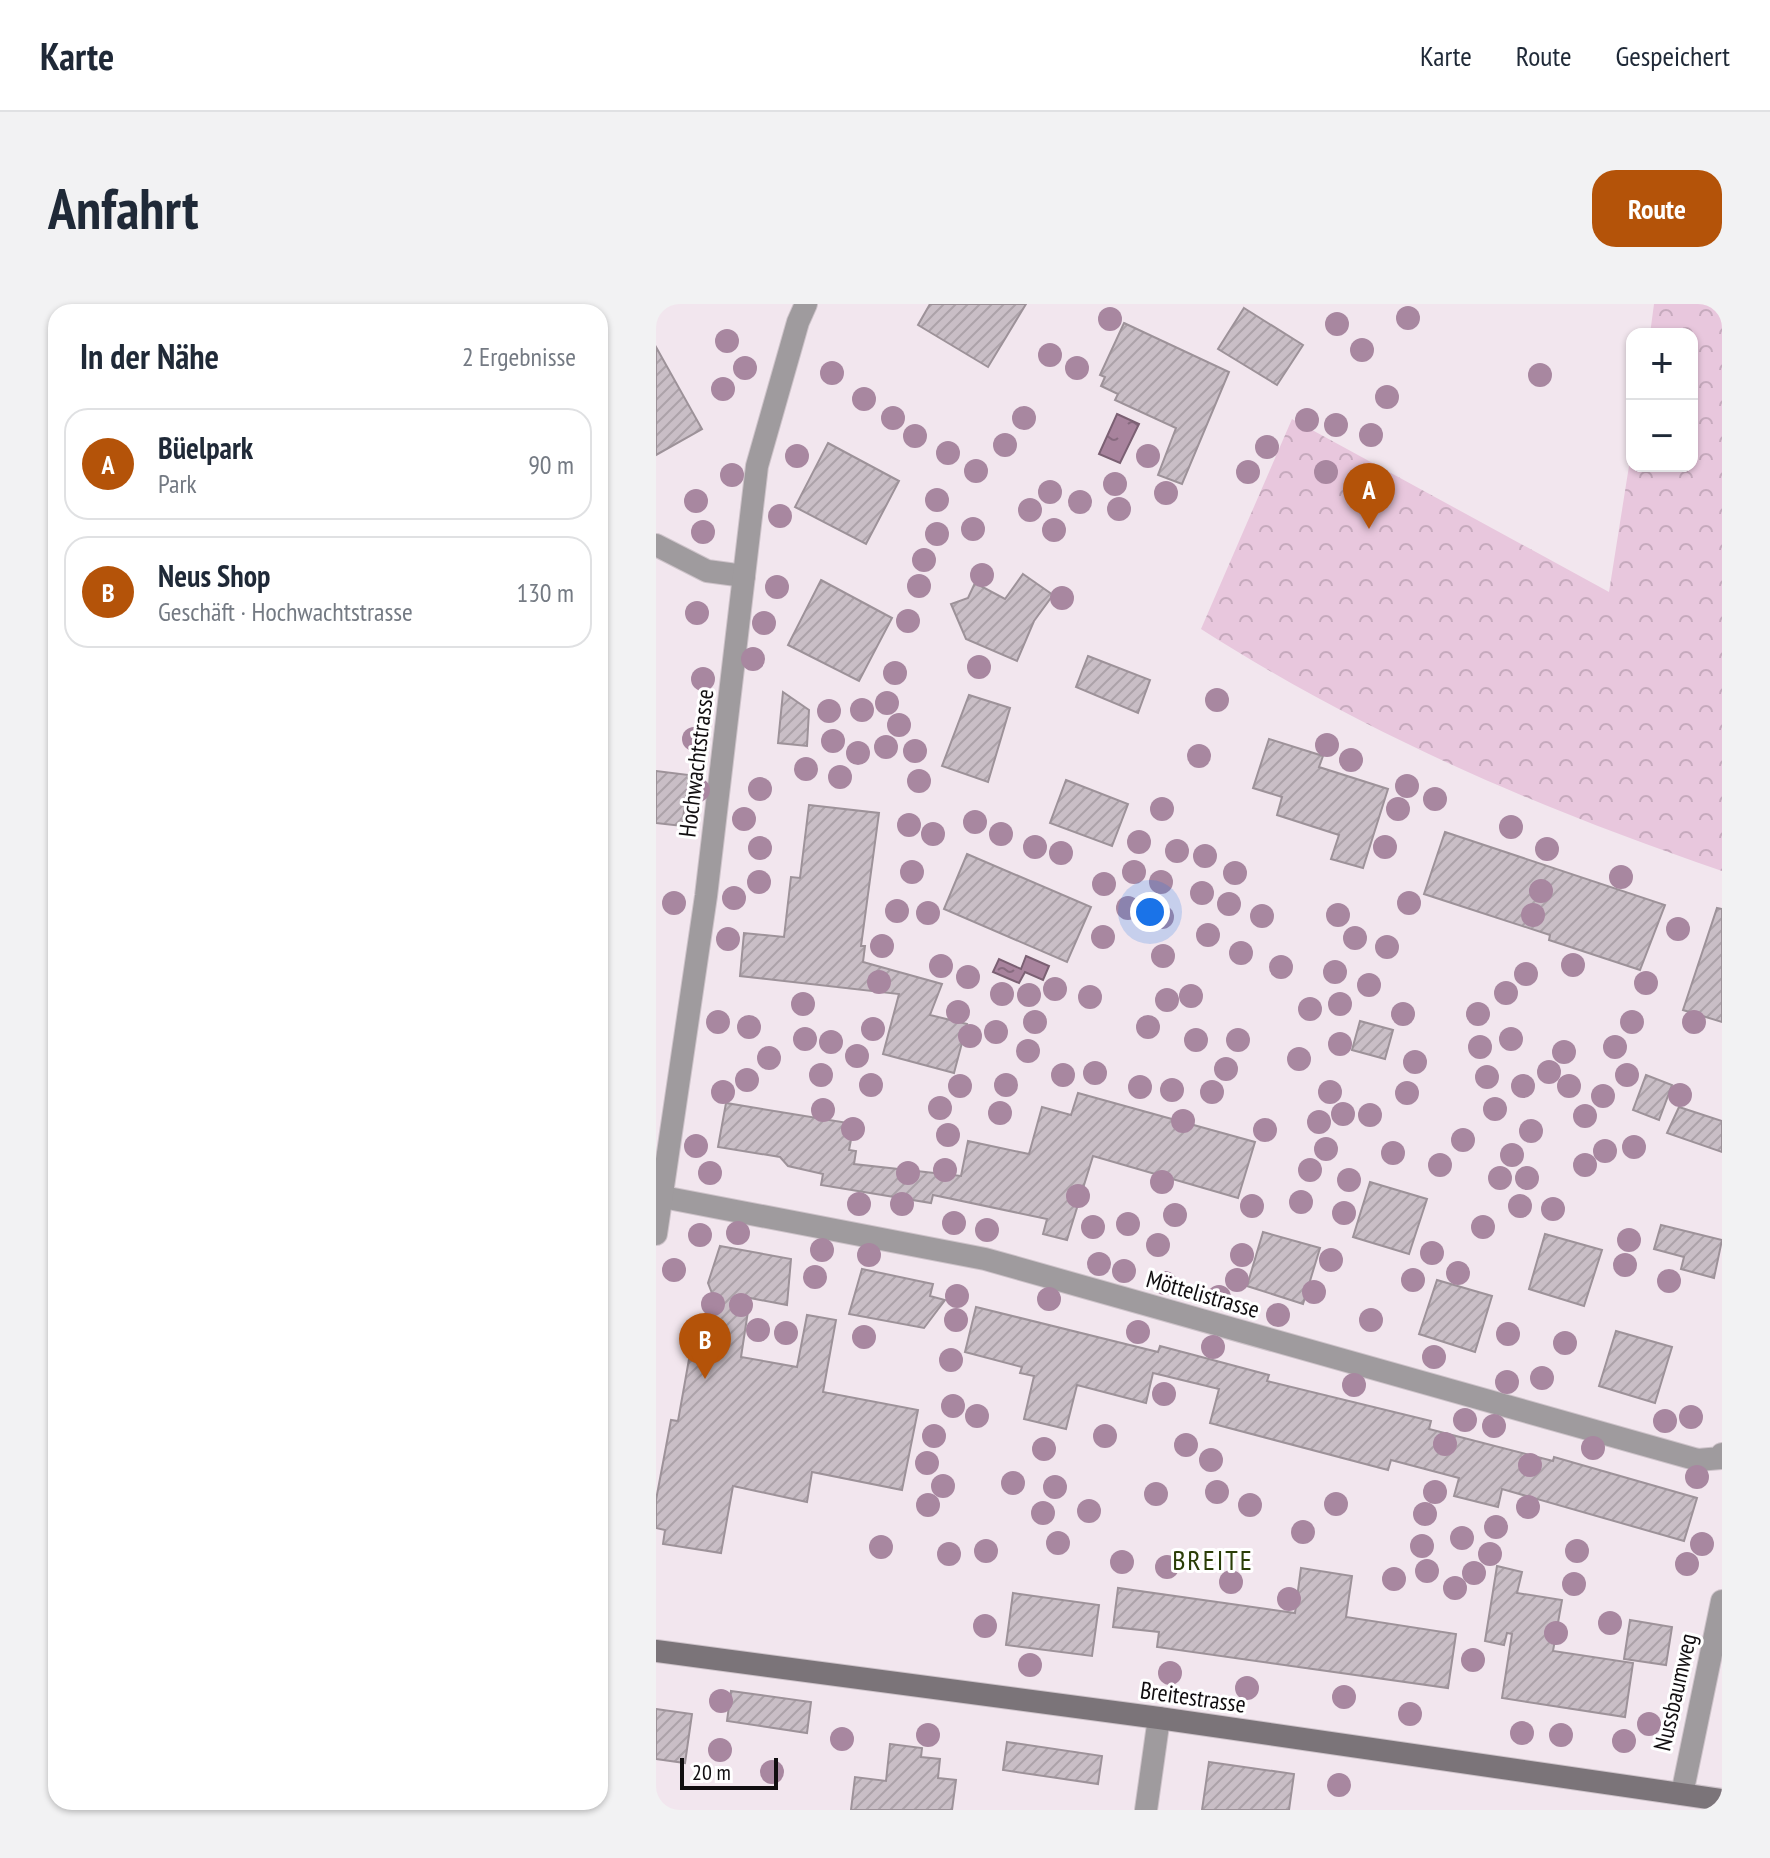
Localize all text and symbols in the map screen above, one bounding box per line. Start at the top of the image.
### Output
text: Karte [40,31,114,80]
text: Karte [1420,37,1472,74]
text: Route [1516,37,1571,74]
text: Gespeichert [1615,37,1730,74]
button: Route [1592,170,1722,247]
text: Anfahrt [48,172,199,244]
map controls [1626,328,1698,472]
button: + [1626,328,1698,400]
text: In der Nähe [80,334,219,378]
text: 2 Ergebnisse [462,340,576,373]
button: − [1626,400,1698,472]
text: Büelpark [158,428,253,467]
text: A [101,448,115,481]
text: 90 m [528,448,574,481]
pin: A [1343,463,1395,529]
text: Park [158,467,197,500]
text: Neus Shop [158,556,270,595]
text: B [102,576,114,609]
text: 130 m [516,576,574,609]
text: Geschäft · Hochwachtstrasse [158,595,413,628]
street label: Hochwachtstrasse [672,687,720,839]
your location [1130,892,1170,932]
street label: Möttelistrasse [1143,1263,1263,1325]
pin: B [679,1313,731,1379]
district label: BREITE [1172,1541,1254,1578]
street label: Nussbaumweg [1646,1630,1704,1754]
street label: Breitestrasse [1138,1674,1248,1720]
scale bar [680,1754,778,1790]
text: 20 m [692,1758,731,1786]

